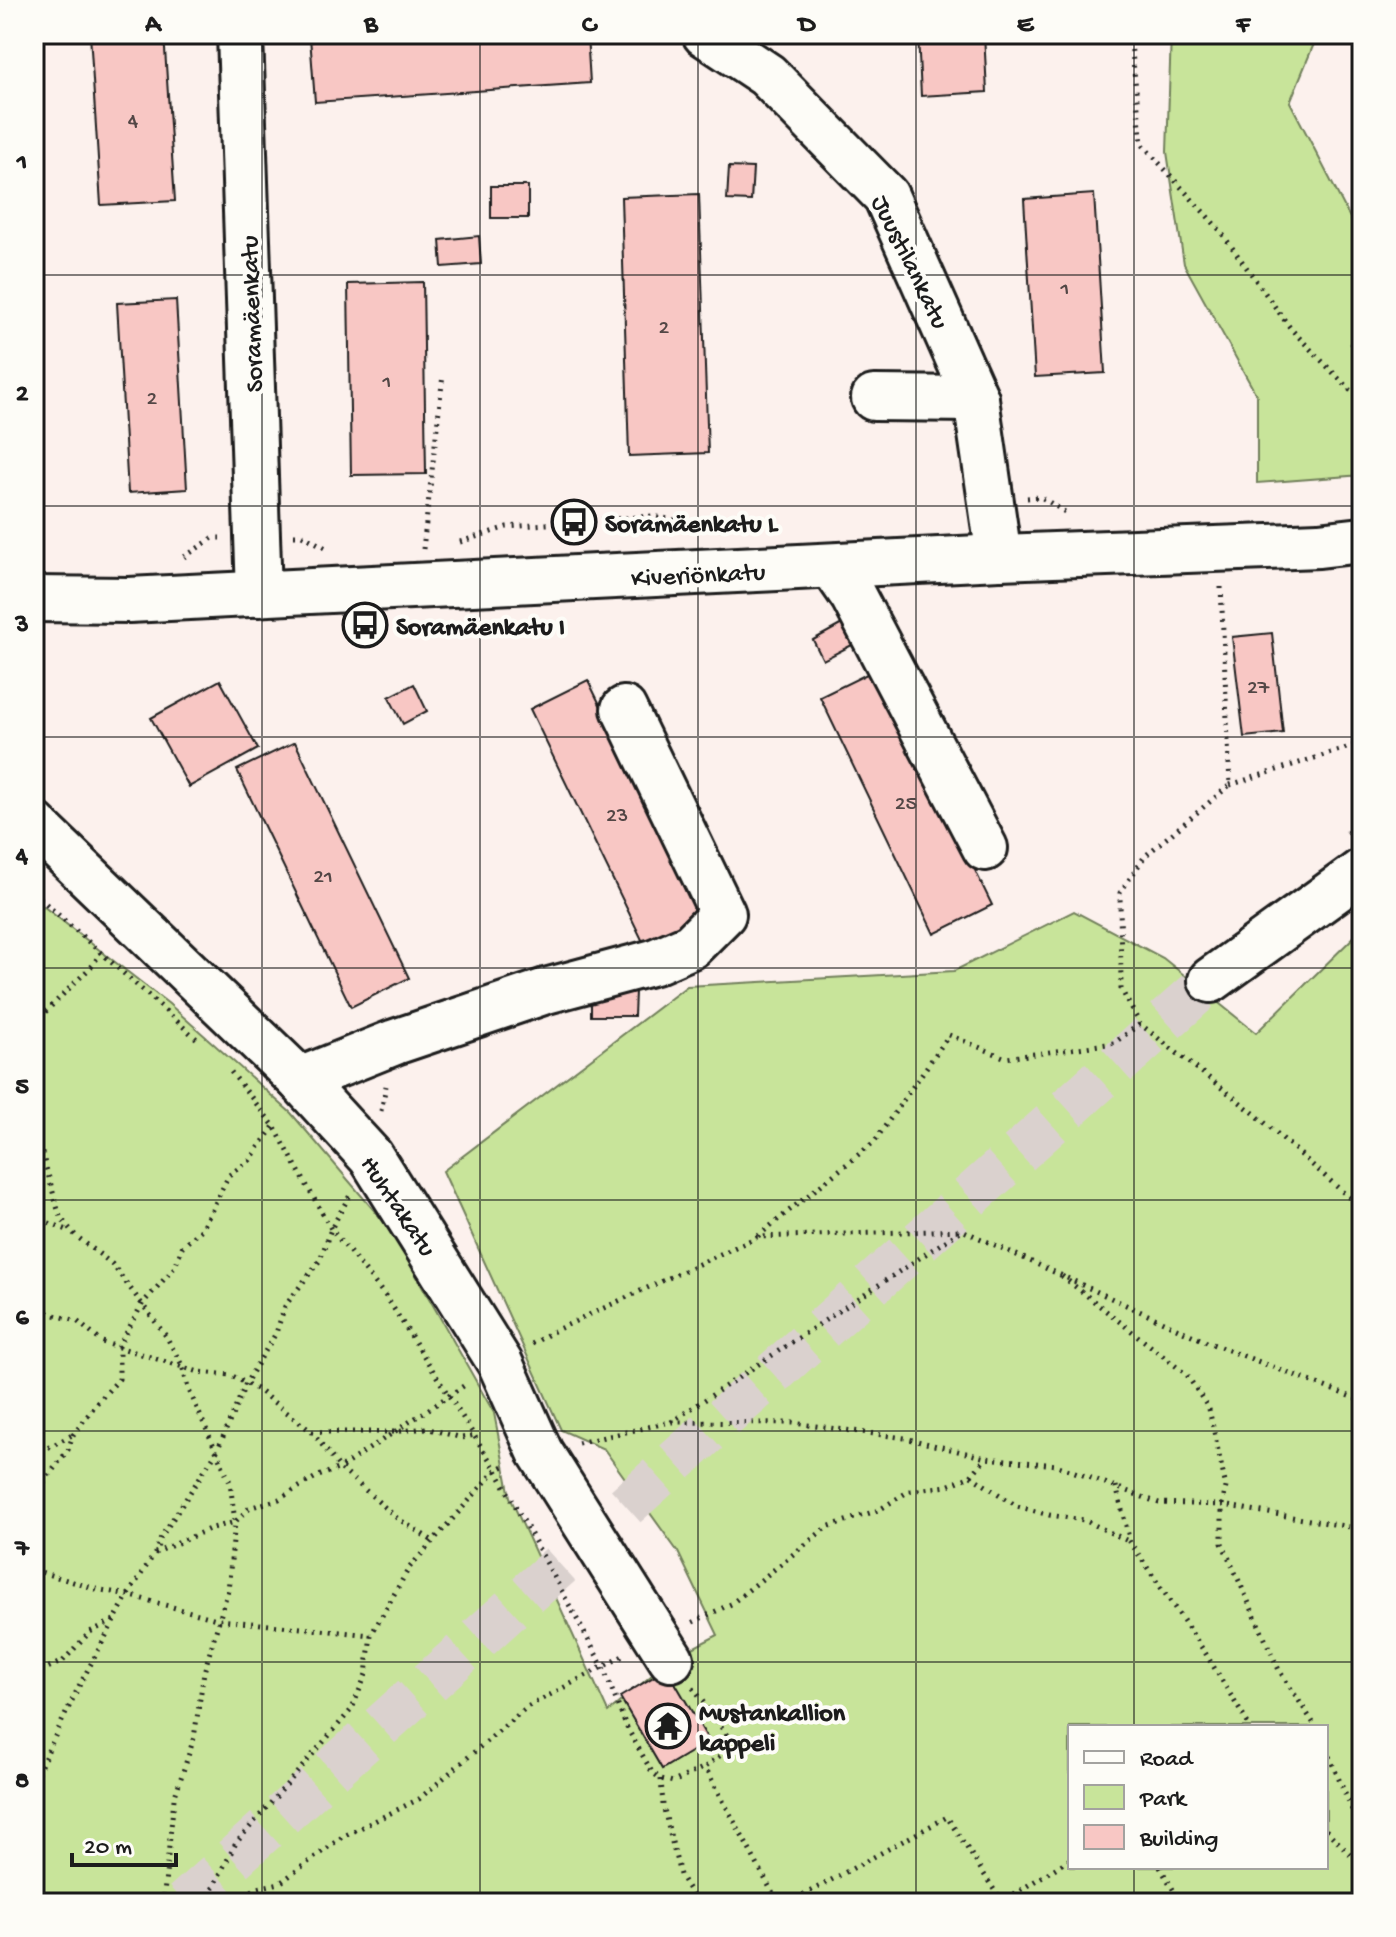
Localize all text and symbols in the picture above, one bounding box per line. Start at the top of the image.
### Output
text: A [144,11,162,42]
text: B [363,11,379,42]
text: C [582,11,599,42]
text: D [797,11,817,42]
text: E [1017,11,1035,42]
text: F [1235,11,1251,42]
house number: 4 [128,109,139,135]
text: 1 [16,149,27,180]
street label: Juustilankatu [862,191,954,335]
street label: Soramäenkatu [236,235,273,393]
house number: 1 [1060,277,1069,303]
house number: 2 [659,316,670,342]
house number: 1 [382,370,391,396]
text: 2 [16,380,29,411]
house number: 2 [147,387,158,413]
bus stop icon: Soramäenkatu L [550,498,598,546]
place label: Soramäenkatu L [605,511,779,542]
street label: Kiveriönkatu [630,558,766,596]
bus stop icon: Soramäenkatu I [341,601,389,649]
text: 3 [14,611,29,642]
place label: Soramäenkatu I [396,614,565,645]
house number: 27 [1247,676,1270,702]
house number: 25 [895,792,917,818]
house number: 23 [606,804,628,830]
text: 4 [15,842,29,873]
house number: 21 [313,865,333,891]
text: 5 [15,1073,29,1104]
street label: Huhtakatu [351,1151,441,1264]
text: 6 [15,1304,29,1335]
text: 7 [13,1535,30,1566]
place label: Mustankallion kappeli [699,1700,846,1761]
temple icon: Mustankallion kappeli [644,1702,692,1750]
legend [1068,1725,1328,1869]
text: Road [1140,1746,1194,1775]
text: 8 [15,1767,29,1798]
text: Park [1139,1786,1188,1815]
scale bar [72,1817,176,1867]
text: Building [1139,1826,1218,1855]
text: 20 m [84,1834,132,1863]

